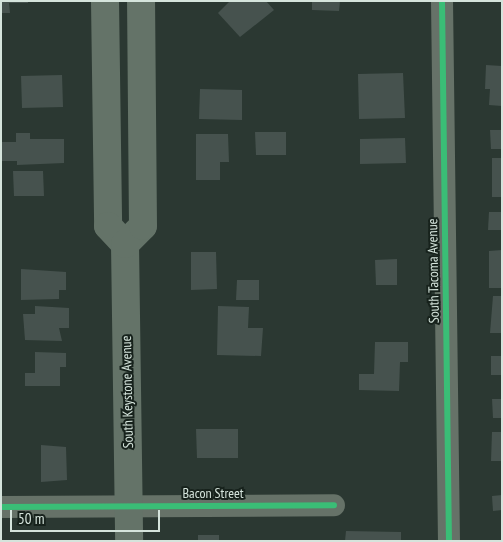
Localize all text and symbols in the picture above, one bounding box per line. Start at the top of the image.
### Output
street label: South Tacoma Avenue [424,218,442,324]
street label: South Keystone Avenue [118,335,136,449]
street label: Bacon Street [182,485,244,501]
scale bar [12,500,162,532]
text: 50 m [18,509,44,528]

